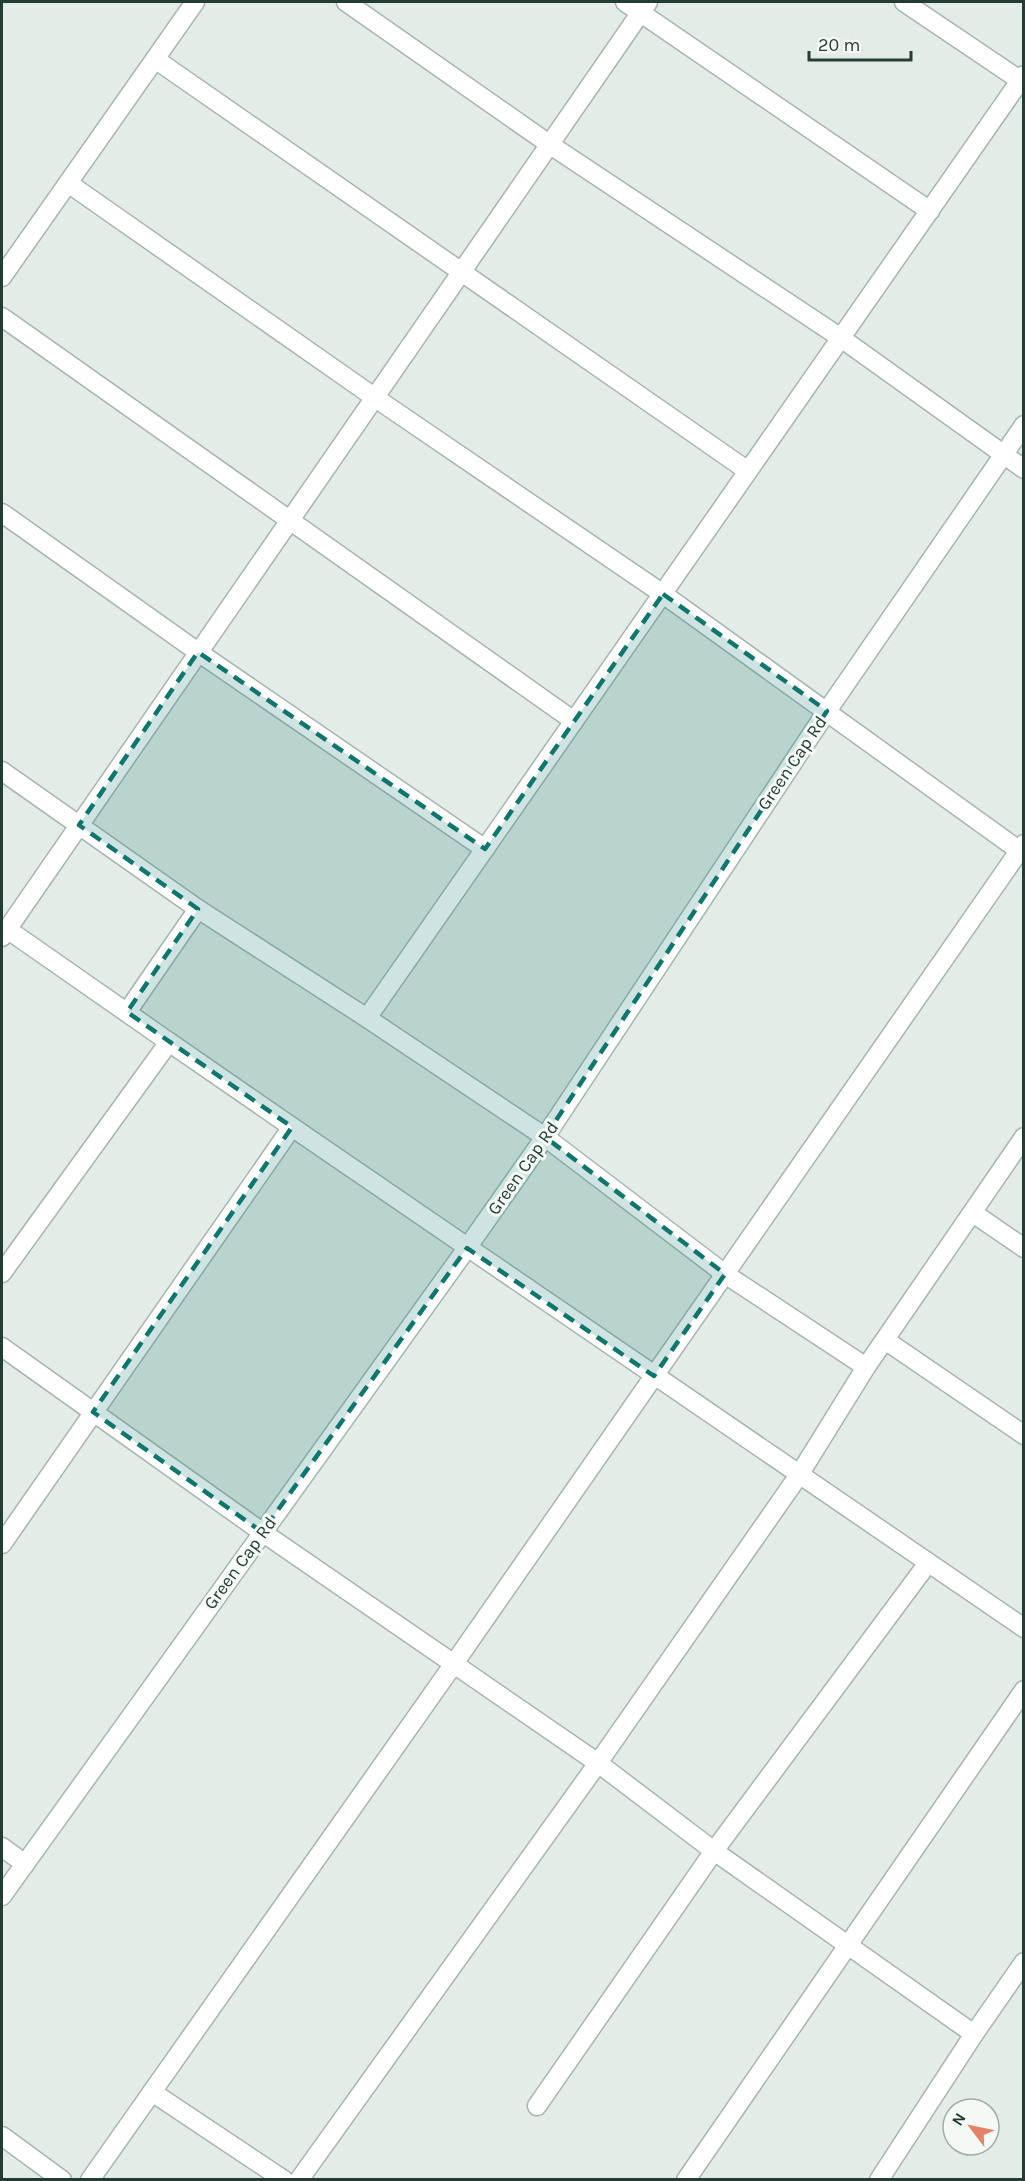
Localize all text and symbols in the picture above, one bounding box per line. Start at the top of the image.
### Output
scale bar [809,24,911,62]
text: 20 m [818,34,860,56]
street label: Green Cap Rd [752,712,832,814]
street label: Green Cap Rd [483,1117,563,1219]
street label: Green Cap Rd [199,1512,281,1614]
north arrow [941,2097,1001,2157]
text: N [948,2109,970,2129]

